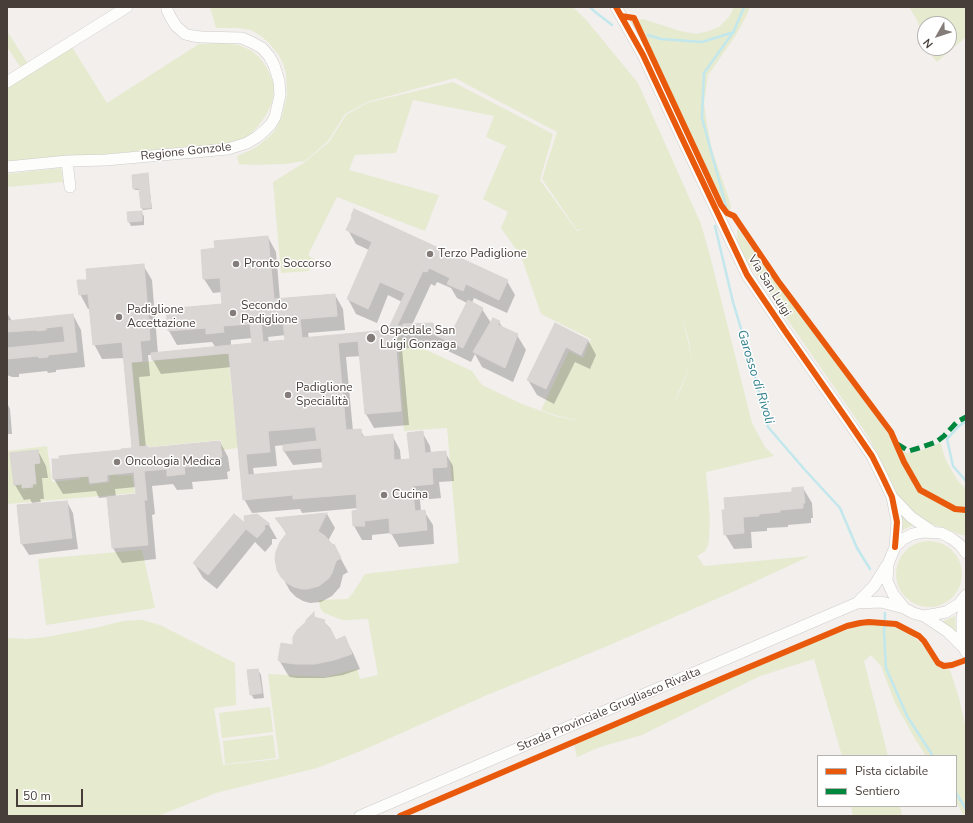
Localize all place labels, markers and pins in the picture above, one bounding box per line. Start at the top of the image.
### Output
place label: Terzo Padiglione [438,247,527,261]
marker: Terzo Padiglione [425,249,435,259]
place label: Pronto Soccorso [244,257,331,271]
marker: Pronto Soccorso [231,259,241,269]
place label: Secondo Padiglione [241,299,298,327]
place label: Padiglione Accettazione [127,303,196,331]
marker: Secondo Padiglione [228,308,238,318]
marker: Padiglione Accettazione [114,312,124,322]
place label: Ospedale San Luigi Gonzaga [380,324,456,352]
marker: Ospedale San Luigi Gonzaga [365,332,377,344]
place label: Padiglione Specialità [296,381,353,409]
marker: Padiglione Specialità [283,390,293,400]
place label: Oncologia Medica [125,455,221,469]
marker: Oncologia Medica [112,457,122,467]
place label: Cucina [392,488,428,502]
marker: Cucina [379,490,389,500]

